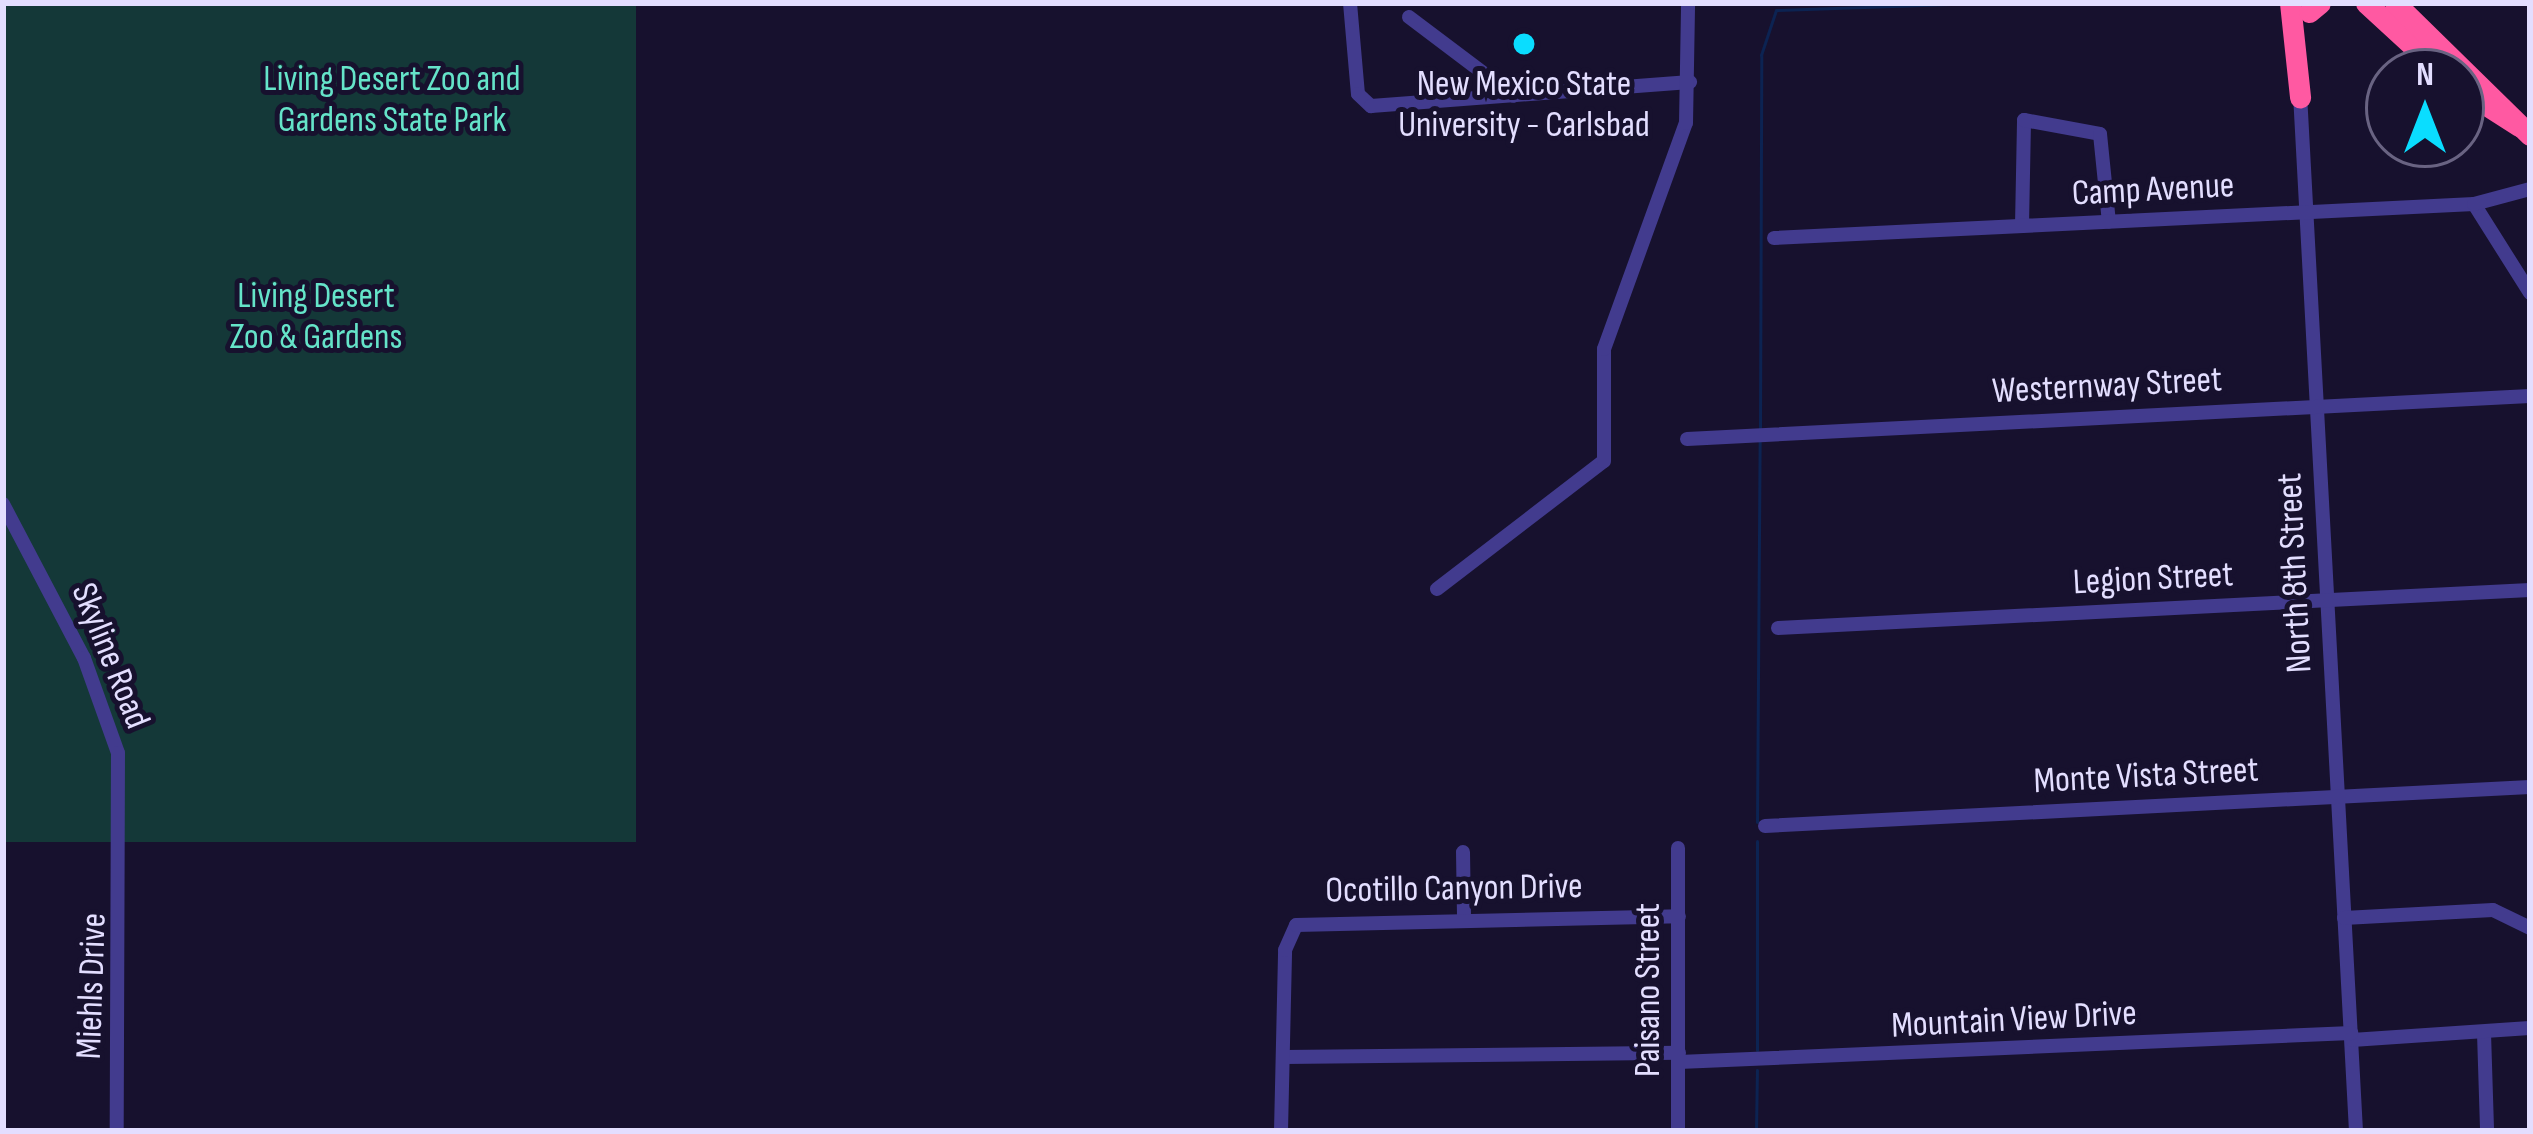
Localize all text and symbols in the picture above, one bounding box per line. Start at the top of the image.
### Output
marker: New Mexico State University - Carlsbad [1511,31,1537,57]
north arrow [2365,48,2485,168]
text: N [2416,55,2434,95]
park label: Living Desert Zoo and Gardens State Park [263,57,521,142]
place label: New Mexico State University - Carlsbad [1398,62,1650,147]
street label: Camp Avenue [2071,164,2235,216]
park label: Living Desert Zoo & Gardens [230,274,402,359]
street label: Westernway Street [1991,358,2223,414]
street label: North 8th Street [2268,472,2322,674]
street label: Legion Street [2072,553,2234,605]
street label: Skyline Road [61,577,159,735]
street label: Monte Vista Street [2033,749,2259,803]
street label: Ocotillo Canyon Drive [1325,865,1583,913]
street label: Paisano Street [1627,903,1671,1077]
street label: Miehls Drive [68,912,116,1060]
street label: Mountain View Drive [1890,992,2138,1048]

